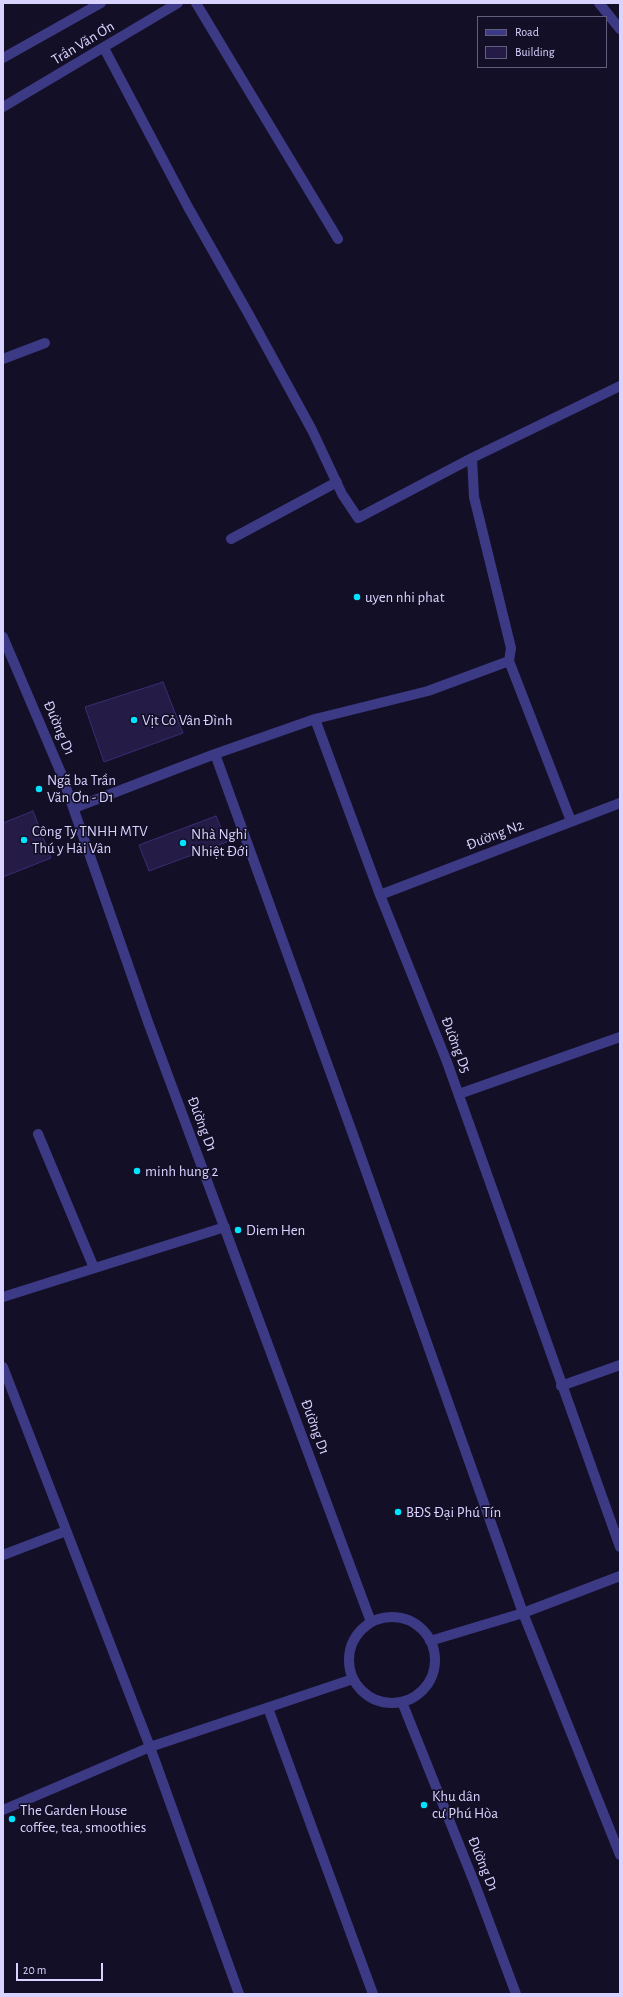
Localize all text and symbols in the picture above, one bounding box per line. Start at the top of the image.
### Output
legend [477,16,607,68]
street label: Trần Văn Ơn [48,17,118,69]
text: Road [515,26,539,38]
text: Building [515,46,555,58]
place label: uyen nhi phat [365,588,445,606]
marker: uyen nhi phat [352,592,362,602]
street label: Đường D1 [39,698,79,758]
place label: Vịt Cỏ Vân Đình [142,711,233,729]
marker: Vịt Cỏ Vân Đình [129,715,139,725]
place label: Ngã ba Trần Văn Ơn - D1 [47,771,116,806]
marker: Ngã ba Trần Văn Ơn - D1 [34,784,44,794]
street label: Đường N2 [464,816,526,854]
place label: Công Ty TNHH MTV Thú y Hải Vân [32,822,148,857]
place label: Nhà Nghỉ Nhiệt Đới [191,825,248,860]
marker: Công Ty TNHH MTV Thú y Hải Vân [19,835,29,845]
marker: Nhà Nghỉ Nhiệt Đới [178,838,188,848]
street label: Đường D5 [437,1014,475,1076]
street label: Đường D1 [183,1094,221,1154]
place label: minh hung 2 [145,1162,218,1180]
marker: minh hung 2 [132,1166,142,1176]
place label: Diem Hen [246,1221,305,1239]
marker: Diem Hen [233,1225,243,1235]
street label: Đường D1 [297,1397,333,1457]
place label: BĐS Đại Phú Tín [406,1503,501,1521]
marker: BĐS Đại Phú Tín [393,1507,403,1517]
place label: Khu dân cư Phú Hòa [432,1787,498,1822]
marker: Khu dân cư Phú Hòa [419,1800,429,1810]
place label: The Garden House coffee, tea, smoothies [20,1801,146,1836]
marker: The Garden House coffee, tea, smoothies [7,1814,17,1824]
street label: Đường D1 [464,1834,502,1894]
scale bar [18,1955,105,1981]
text: 20 m [23,1964,46,1976]

